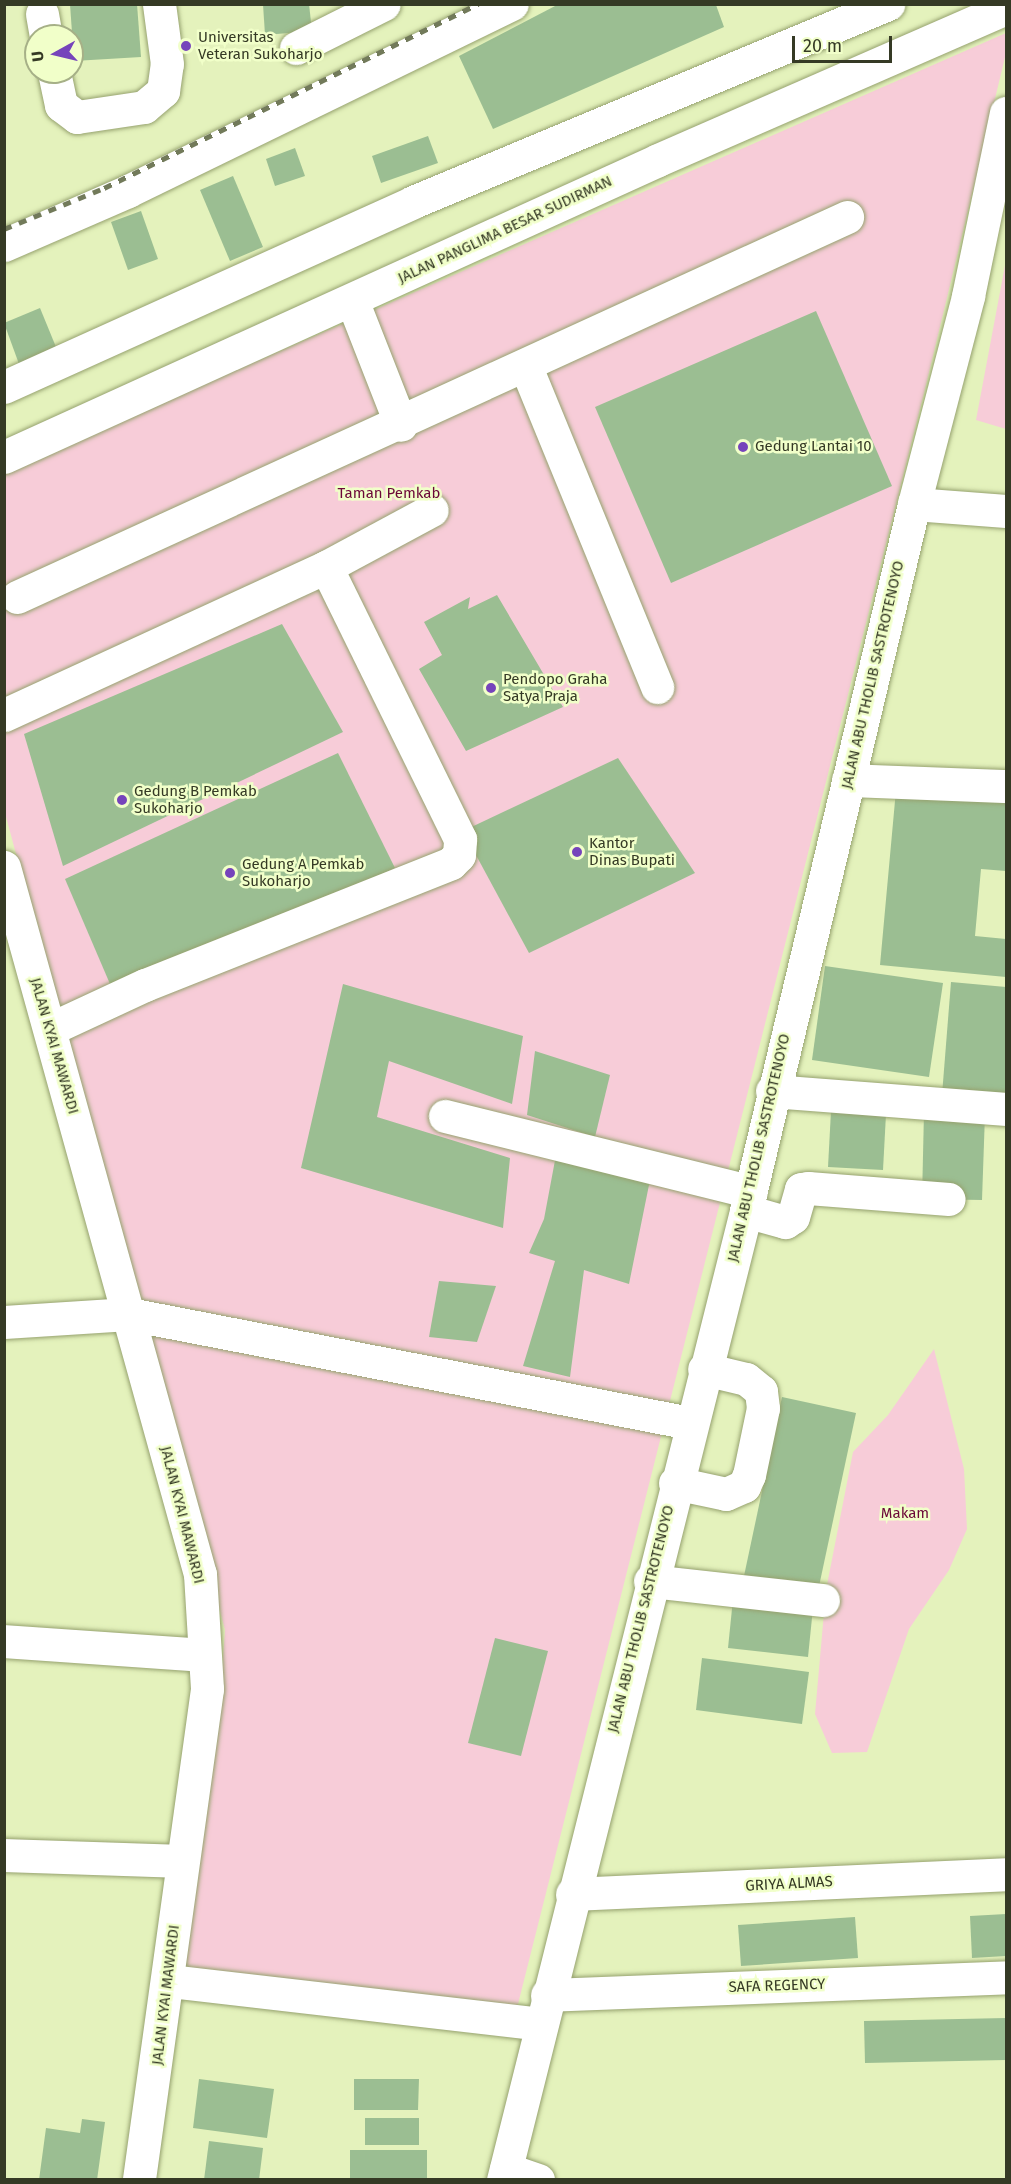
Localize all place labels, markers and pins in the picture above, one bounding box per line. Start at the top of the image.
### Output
place label: Universitas Veteran Sukoharjo [198,28,322,63]
marker: Universitas Veteran Sukoharjo [179,39,193,53]
place label: Gedung Lantai 10 [755,438,872,456]
marker: Gedung Lantai 10 [736,440,750,454]
place label: Pendopo Graha Satya Praja [503,670,607,705]
marker: Pendopo Graha Satya Praja [484,681,498,695]
place label: Gedung B Pemkab Sukoharjo [134,782,257,817]
marker: Gedung B Pemkab Sukoharjo [115,793,129,807]
place label: Kantor Dinas Bupati [589,834,675,869]
marker: Kantor Dinas Bupati [570,845,584,859]
place label: Gedung A Pemkab Sukoharjo [242,855,364,890]
marker: Gedung A Pemkab Sukoharjo [223,866,237,880]

